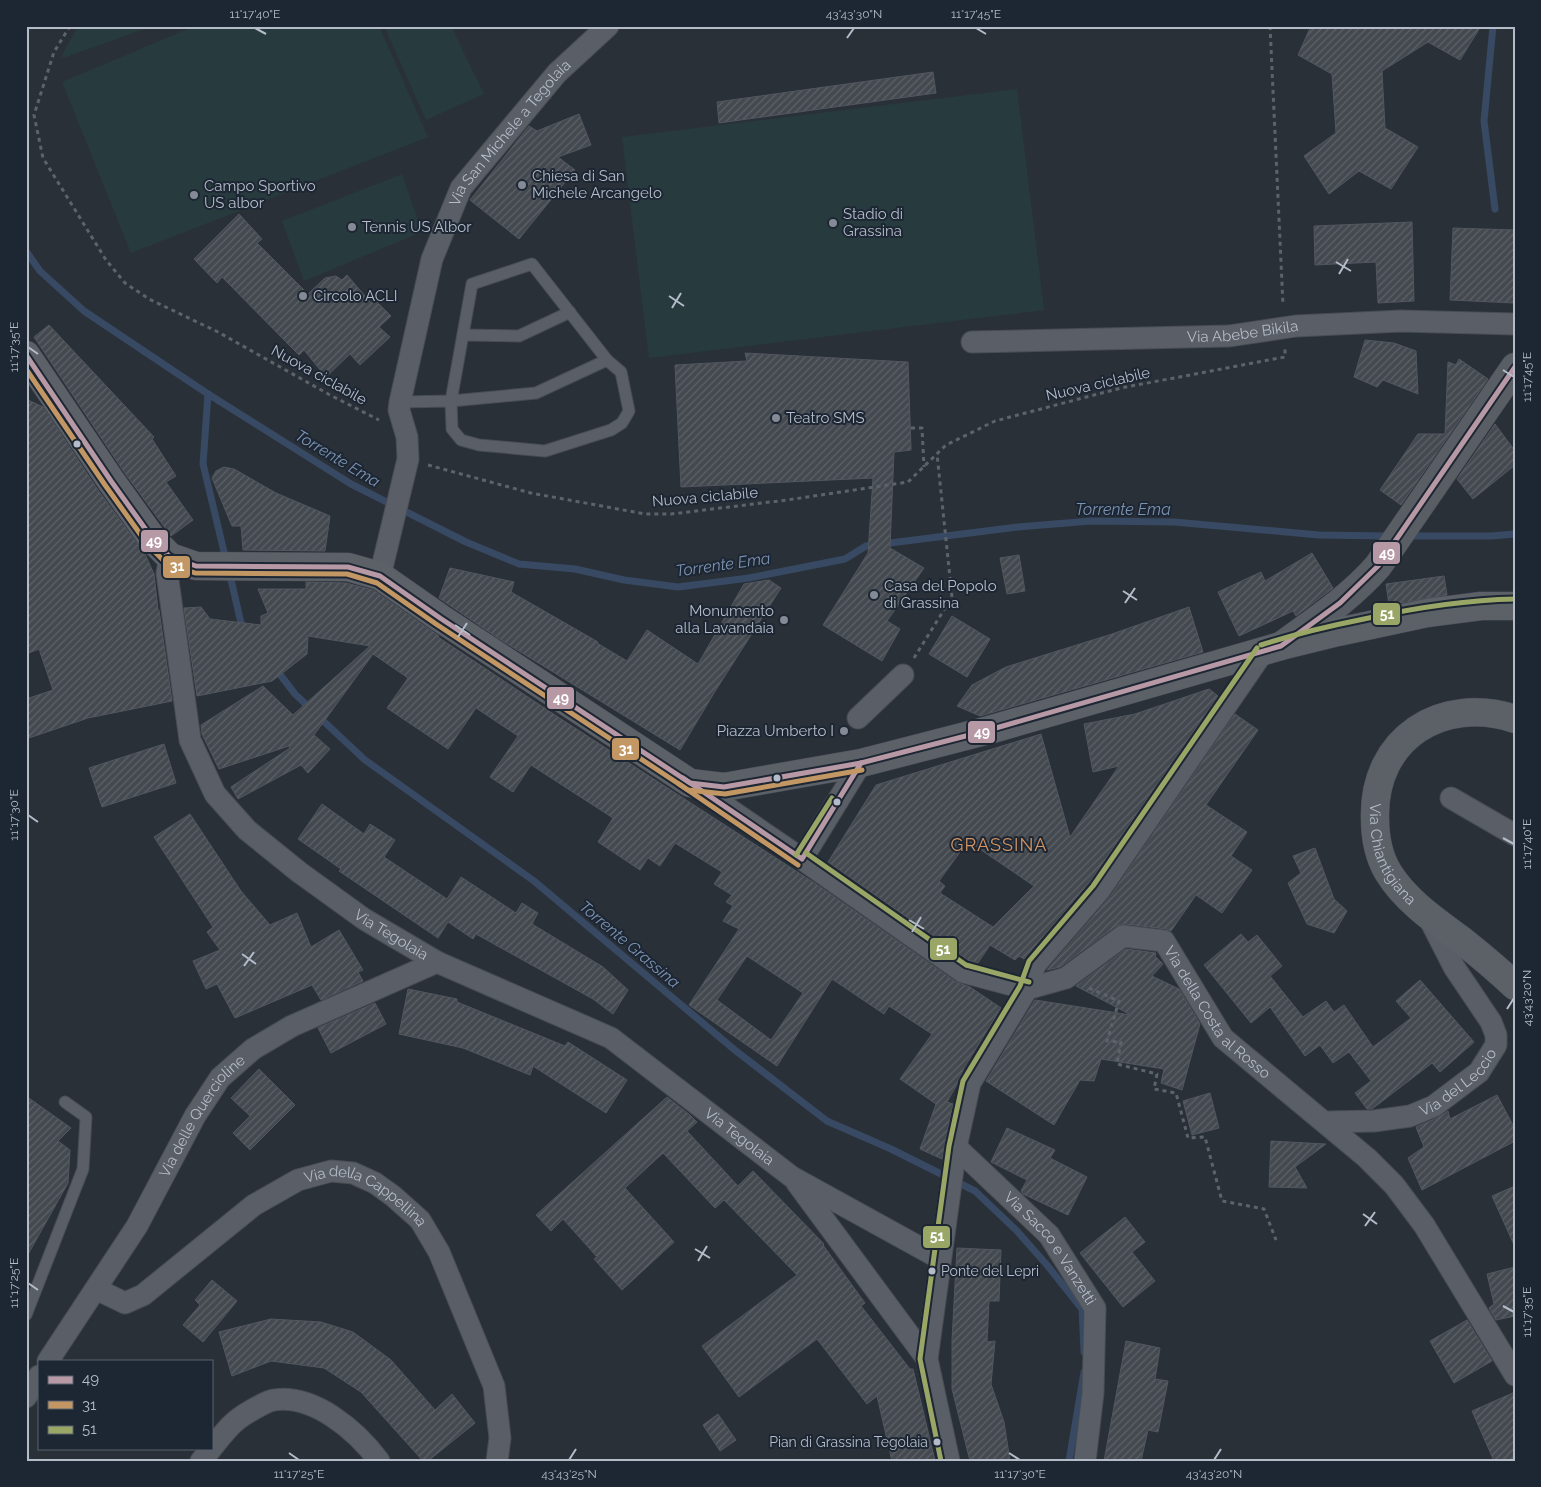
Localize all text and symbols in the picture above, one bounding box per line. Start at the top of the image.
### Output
text: 11°17'40"E [230,7,280,21]
text: 43°43'30"N [826,7,882,21]
text: 11°17'45"E [951,7,1001,21]
street label: Via San Michele a Tegolaia [446,56,575,209]
place label: Chiesa di San Michele Arcangelo [532,167,662,202]
place label: Campo Sportivo US albor [204,177,316,212]
marker: Chiesa di San Michele Arcangelo [516,179,528,191]
marker: Campo Sportivo US albor [188,189,200,201]
place label: Stadio di Grassina [843,205,903,240]
marker: Stadio di Grassina [827,217,839,229]
place label: Tennis US Albor [362,218,472,236]
marker: Tennis US Albor [346,221,358,233]
place label: Circolo ACLI [313,287,398,305]
marker: Circolo ACLI [297,290,309,302]
street label: Via Abebe Bikila [1187,317,1299,346]
text: 11°17'35"E [7,322,21,372]
street label: Nuova ciclabile [268,341,370,409]
text: 11°17'45"E [1520,352,1534,402]
street label: Nuova ciclabile [1044,363,1152,405]
place label: Teatro SMS [786,409,865,427]
marker: Teatro SMS [770,412,782,424]
water label: Torrente Ema [292,426,384,491]
unlabelled marker [72,439,82,449]
street label: Nuova ciclabile [651,483,759,511]
water label: Torrente Ema [1075,500,1171,519]
line badge: 49 [140,529,169,553]
text: 49 [146,533,162,549]
line badge: 49 [1372,541,1401,565]
text: 49 [1379,545,1395,561]
water label: Torrente Ema [675,548,772,581]
line badge: 31 [162,555,191,579]
text: 31 [170,558,184,574]
place label: Casa del Popolo di Grassina [884,577,997,612]
marker: Casa del Popolo di Grassina [868,589,880,601]
place label: Monumento alla Lavandaia [675,602,774,637]
line badge: 51 [1372,602,1401,626]
text: 51 [1380,606,1394,622]
marker: Monumento alla Lavandaia [778,614,790,626]
line badge: 49 [546,686,575,710]
text: 49 [553,690,569,706]
line badge: 49 [967,720,996,744]
place label: Piazza Umberto I [717,722,834,740]
text: 49 [974,724,990,740]
marker: Piazza Umberto I [838,725,850,737]
line badge: 31 [611,737,640,761]
text: 31 [619,741,633,757]
unlabelled marker [772,773,782,783]
text: 11°17'30"E [7,789,21,841]
unlabelled marker [832,797,842,807]
street label: Via Chiantigiana [1366,803,1420,909]
text: 11°17'40"E [1520,819,1534,869]
district label: GRASSINA [951,834,1047,855]
water label: Torrente Grassina [576,897,684,992]
street label: Via Tegolaia [350,906,432,964]
line badge: 51 [929,937,958,961]
text: 51 [936,941,950,957]
street label: Via della Costa al Rosso [1160,943,1274,1083]
text: 43°43'20"N [1520,970,1534,1026]
street label: Via del Leccio [1417,1045,1500,1120]
street label: Via delle Quercioline [155,1051,249,1180]
street label: Via Tegolaia [701,1104,778,1169]
street label: Via della Cappellina [302,1162,431,1230]
street label: Via Sacco e Vanzetti [1000,1188,1100,1308]
line badge: 51 [922,1225,951,1249]
text: 51 [930,1228,944,1244]
text: 11°17'25"E [7,1258,21,1308]
place label: Ponte del Lepri [941,1263,1039,1279]
marker: Ponte del Lepri [927,1266,937,1276]
text: 11°17'35"E [1520,1287,1534,1337]
legend [38,1360,212,1450]
text: 49 [82,1370,99,1388]
text: 31 [82,1396,97,1414]
text: 51 [82,1420,97,1438]
place label: Pian di Grassina Tegolaia [769,1434,928,1450]
marker: Pian di Grassina Tegolaia [932,1437,942,1447]
text: 11°17'25"E [274,1467,324,1481]
text: 43°43'25"N [541,1467,597,1481]
text: 11°17'30"E [994,1467,1046,1481]
text: 43°43'20"N [1186,1467,1242,1481]

